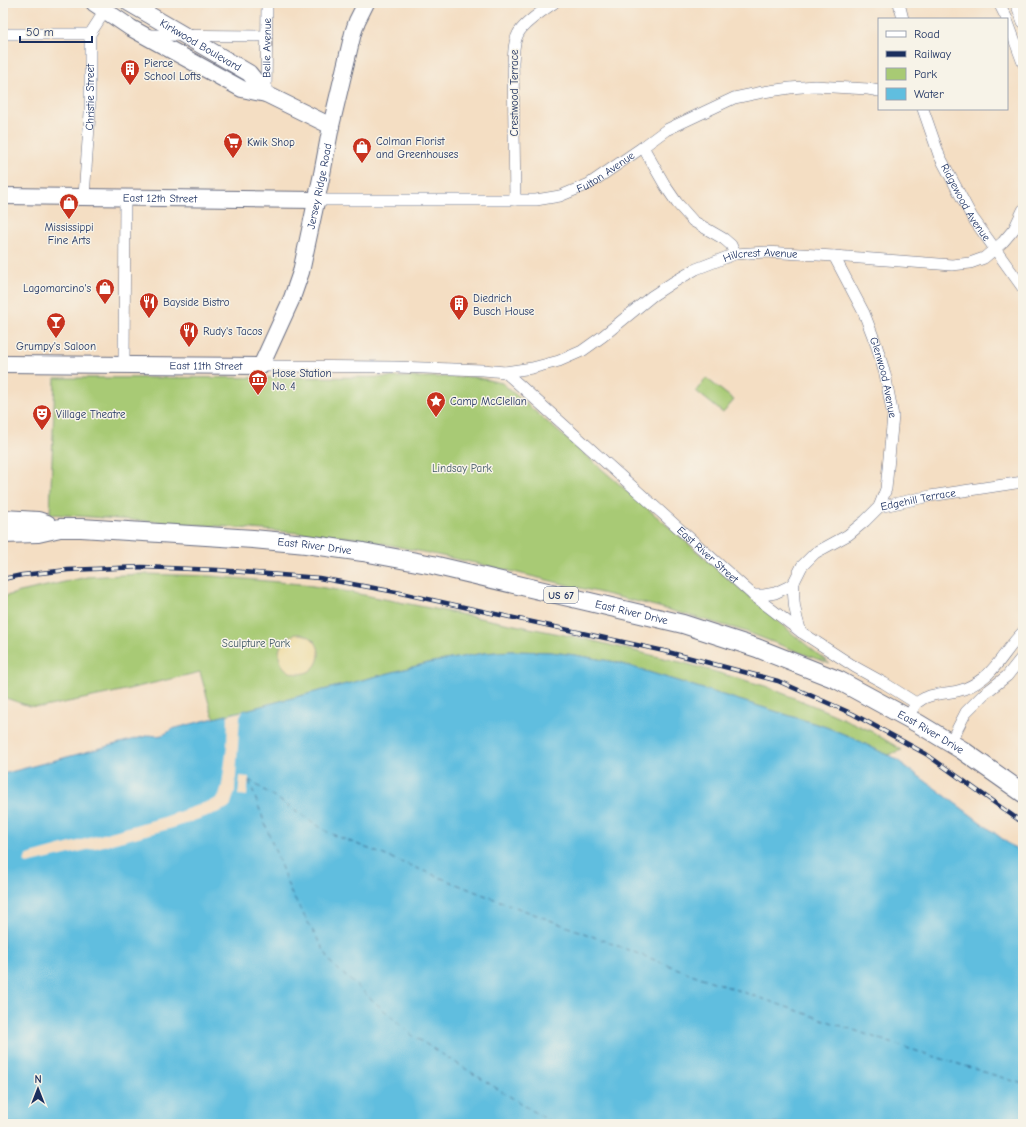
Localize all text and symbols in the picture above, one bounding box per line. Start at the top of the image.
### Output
street label: Kirkwood Boulevard [157,16,244,74]
street label: Belle Avenue [260,17,274,78]
scale bar [20,18,92,44]
legend [878,18,1008,110]
text: 50 m [26,25,54,39]
text: Road [914,27,940,41]
text: Railway [914,47,952,61]
street label: Crestwood Terrace [508,49,521,137]
place label: Pierce School Lofts [144,57,201,83]
building icon: Pierce School Lofts [119,58,141,86]
street label: Christie Street [83,63,97,131]
text: Park [914,67,937,81]
text: Water [914,87,944,101]
supermarket icon: Kwik Shop [222,131,244,159]
place label: Colman Florist and Greenhouses [376,135,459,161]
place label: Kwik Shop [247,136,295,149]
shop icon: Colman Florist and Greenhouses [351,136,373,164]
street label: Jersey Ridge Road [304,142,335,230]
street label: Fulton Avenue [575,149,637,195]
street label: Ridgewood Avenue [938,162,993,244]
shop icon: Mississippi Fine Arts [58,192,80,220]
street label: East 12th Street [123,192,198,205]
place label: Mississippi Fine Arts [44,221,94,247]
street label: Hillcrest Avenue [721,246,798,265]
shop icon: Lagomarcino's [94,277,116,305]
place label: Lagomarcino's [23,282,91,295]
restaurant icon: Bayside Bistro [138,291,160,319]
place label: Diedrich Busch House [473,292,535,318]
building icon: Diedrich Busch House [448,293,470,321]
place label: Bayside Bistro [163,296,230,309]
bar icon: Grumpy's Saloon [45,311,67,339]
restaurant icon: Rudy's Tacos [178,320,200,348]
place label: Rudy's Tacos [203,325,263,338]
street label: Glenwood Avenue [867,335,899,420]
place label: Grumpy's Saloon [16,340,96,353]
street label: East 11th Street [170,359,243,373]
place label: Hose Station No. 4 [272,367,332,393]
museum icon: Hose Station No. 4 [247,368,269,396]
place icon: Camp McClellan [425,390,447,418]
place label: Camp McClellan [450,395,527,408]
theatre icon: Village Theatre [31,403,53,431]
place label: Village Theatre [56,408,126,421]
park label: Lindsay Park [432,462,493,475]
street label: Edgehill Terrace [880,486,957,513]
street label: East River Street [674,524,742,587]
street label: East River Drive [277,535,353,557]
road number: US 67 [544,587,578,603]
street label: East River Drive [594,597,670,627]
park label: Sculpture Park [222,637,291,650]
street label: East River Drive [895,708,966,757]
north arrow [18,1069,58,1109]
text: N [34,1073,42,1086]

